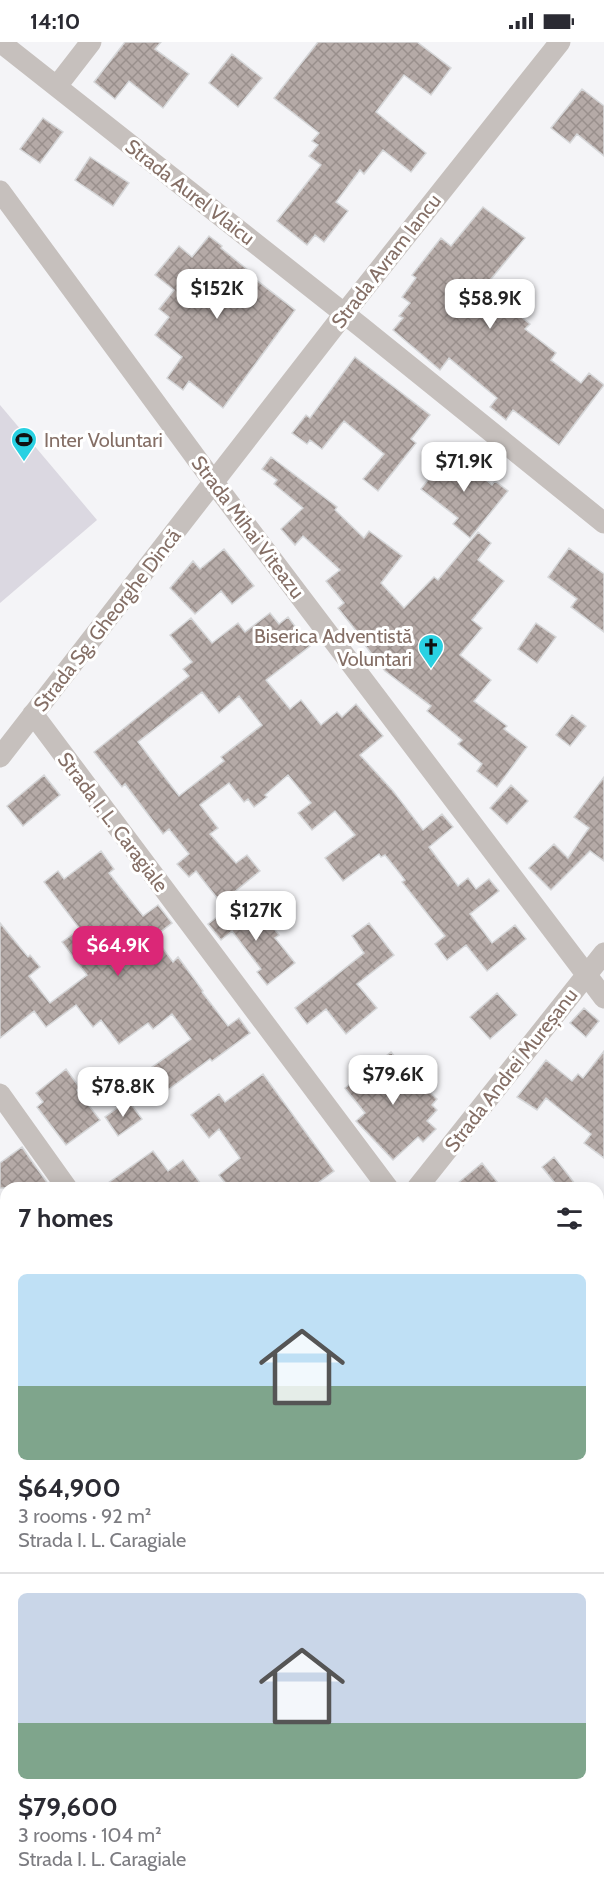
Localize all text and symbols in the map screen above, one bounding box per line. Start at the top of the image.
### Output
text: 14:10 [30,8,80,35]
street label: Strada Aurel Vlaicu [121,134,259,250]
street label: Strada Avram Iancu [326,189,446,333]
pin: $152K [175,269,259,320]
text: $152K [191,276,243,300]
pin: $58.9K [441,279,539,330]
text: $58.9K [459,286,521,310]
sports icon: Inter Voluntari [9,425,39,463]
place label: Inter Voluntari [44,428,163,452]
pin: $71.9K [415,442,513,493]
text: $71.9K [435,449,493,473]
street label: Strada Mihai Viteazu [187,451,309,603]
street label: Strada Sg. Gheorghe Dincă [28,524,186,716]
place label: Biserica Adventistă Voluntari [254,624,412,671]
church icon: Biserica Adventistă Voluntari [416,632,446,670]
street label: Strada I. L. Caragiale [53,748,173,896]
pin: $127K [214,891,298,942]
text: $127K [230,898,282,922]
pin: $64.9K [69,926,167,977]
text: $64.9K [86,933,150,957]
street label: Strada Andrei Mureșanu [440,983,583,1157]
pin: $79.6K [344,1055,442,1106]
text: $79.6K [363,1062,423,1086]
pin: $78.8K [74,1067,172,1118]
text: $78.8K [92,1074,154,1098]
text: 7 homes [18,1202,113,1234]
icon: filters [553,1202,586,1235]
icon: home [248,1313,356,1421]
text: $64,900 [18,1472,121,1504]
text: 3 rooms · 92 m² [18,1504,151,1528]
text: Strada I. L. Caragiale [18,1528,186,1552]
icon: home [248,1632,356,1740]
text: $79,600 [18,1791,118,1823]
text: 3 rooms · 104 m² [18,1823,162,1847]
text: Strada I. L. Caragiale [18,1847,186,1871]

